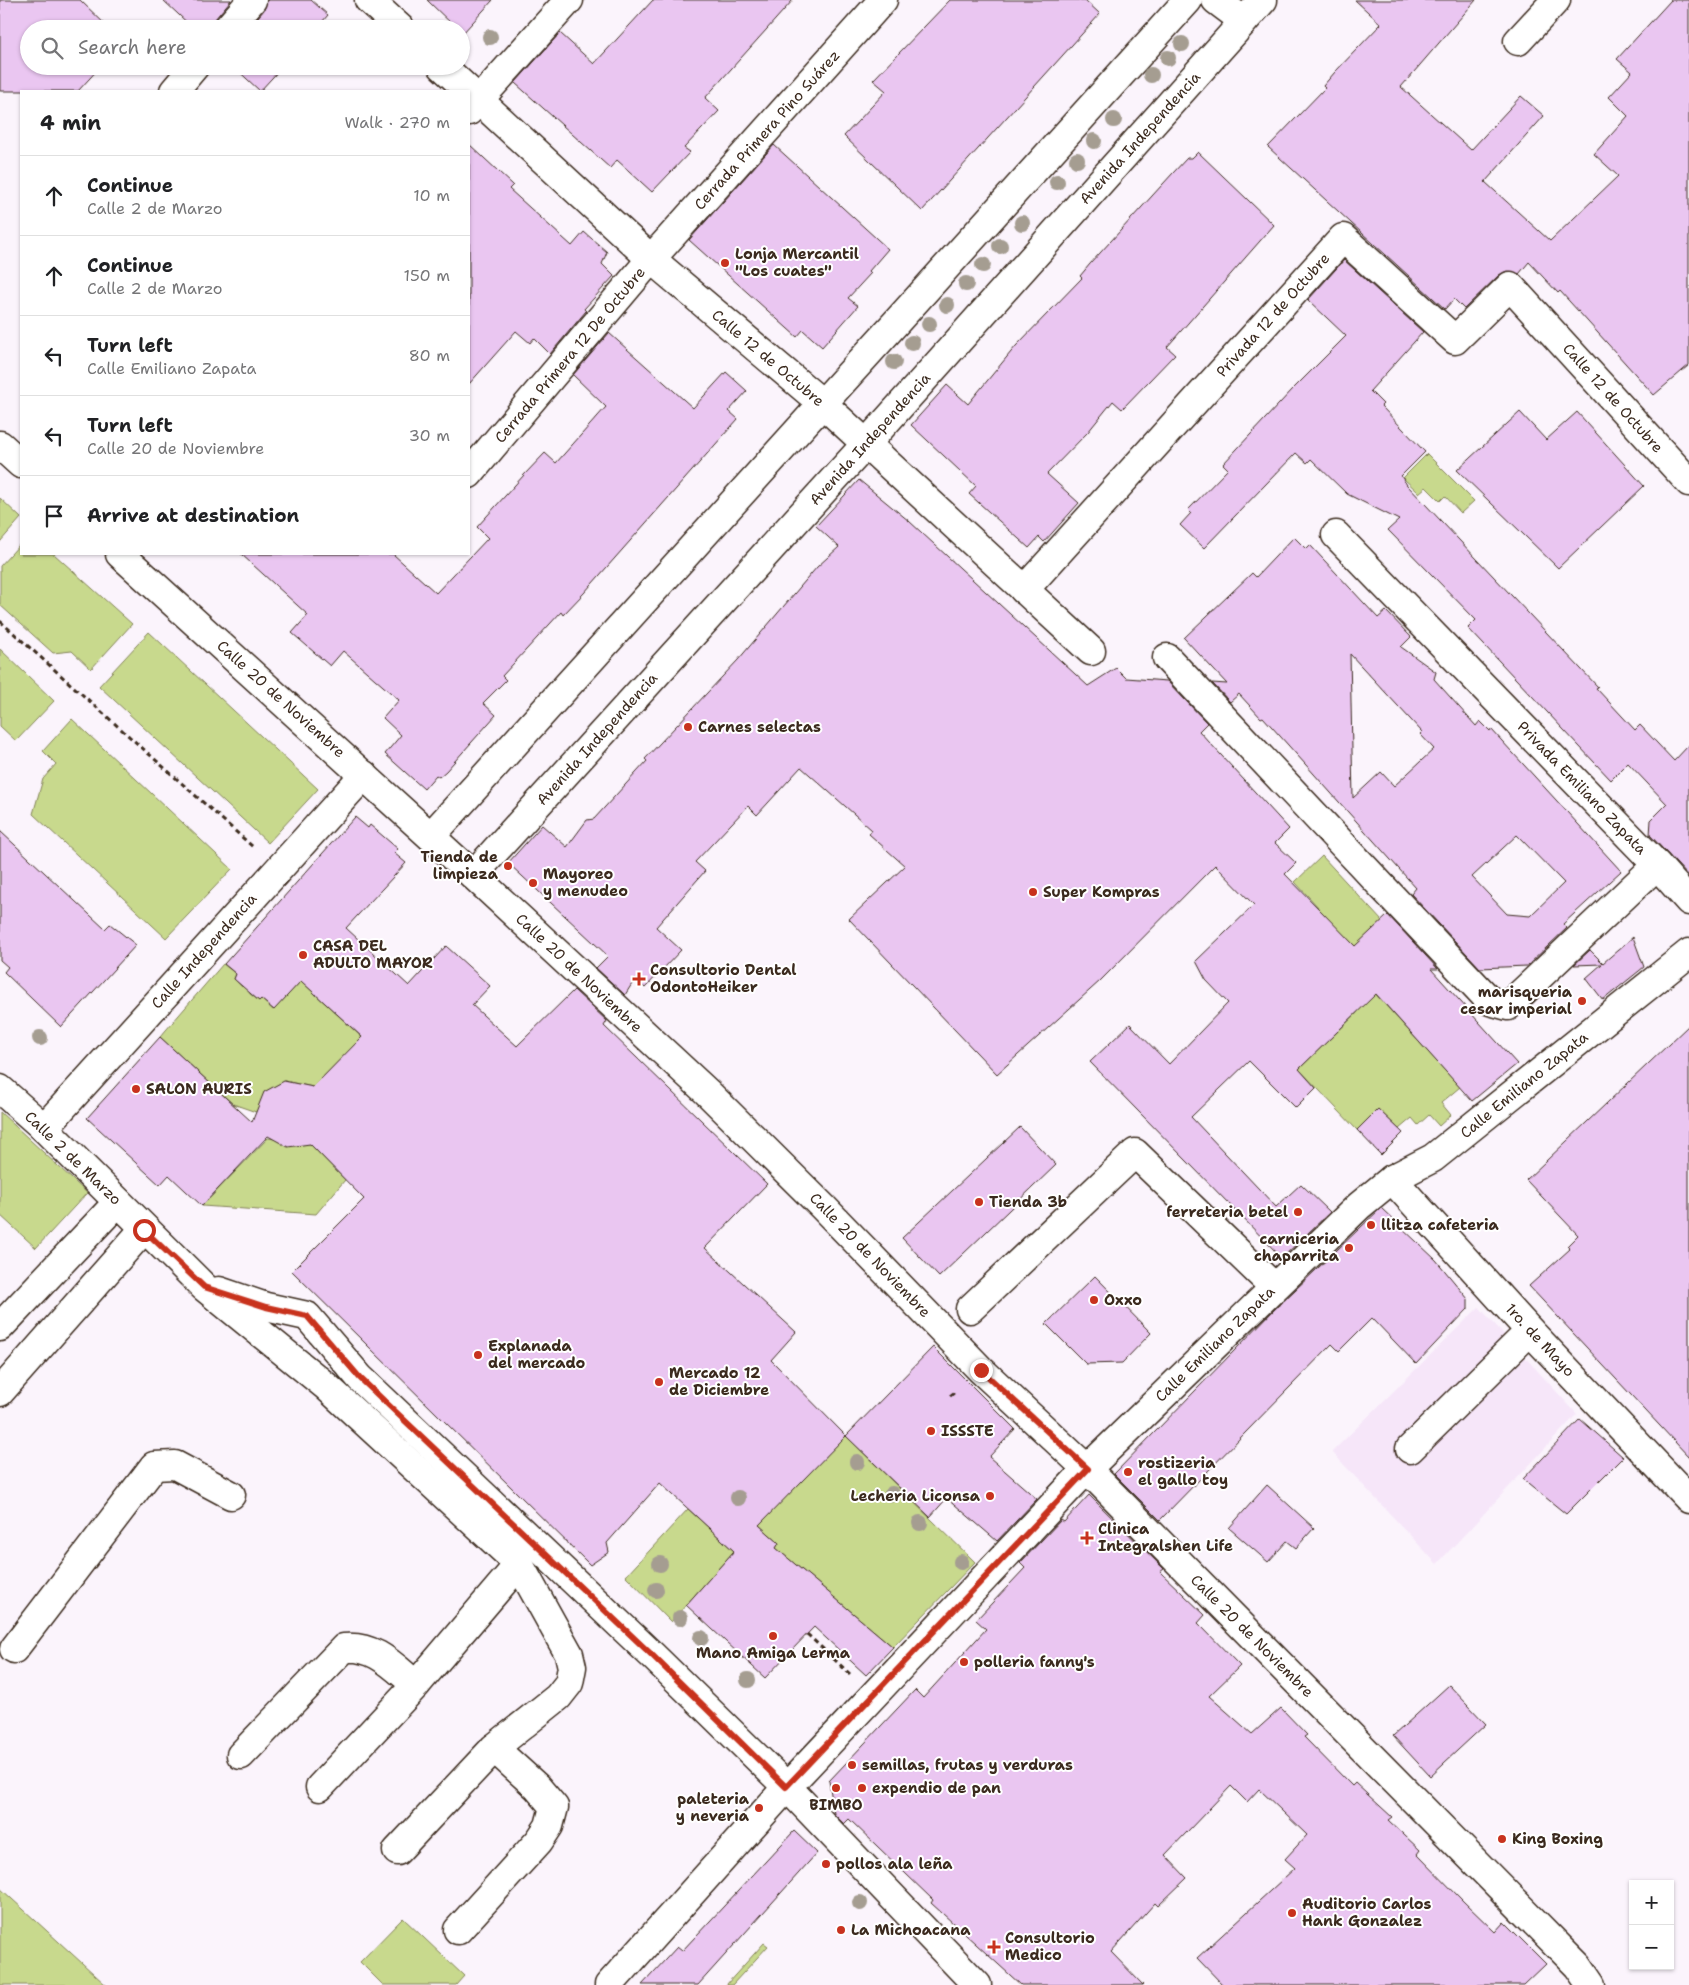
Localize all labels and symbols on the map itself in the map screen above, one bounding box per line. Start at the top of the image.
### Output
street label: Cerrada Primera Pino Suárez [690,46,844,214]
street label: Avenida Independencia [1075,67,1205,209]
place label: Lonja Mercantil "Los cuates" [735,244,859,281]
street label: Privada 12 de Octubre [1212,249,1334,381]
marker: Lonja Mercantil "Los cuates" [719,257,731,269]
street label: Cerrada Primera 12 De Octubre [490,263,650,447]
street label: Calle 12 de Octubre [708,305,828,411]
street label: Calle 12 de Octubre [1558,339,1668,457]
street label: Avenida Independencia [805,368,935,510]
street label: Calle 20 de Noviembre [213,636,349,762]
street label: Avenida Independencia [532,668,662,810]
place label: Carnes selectas [698,717,821,737]
street label: Privada Emiliano Zapata [1513,717,1652,860]
marker: Carnes selectas [682,721,694,733]
place label: Tienda de limpieza [420,847,499,884]
marker: Tienda de limpieza [502,860,514,872]
place label: Mayoreo y menudeo [543,864,628,901]
marker: Mayoreo y menudeo [527,877,539,889]
place label: Super Kompras [1043,882,1160,902]
marker: Super Kompras [1027,886,1039,898]
street label: Calle Independencia [147,889,262,1013]
street label: Calle 20 de Noviembre [511,909,647,1037]
place label: CASA DEL ADULTO MAYOR [313,936,433,973]
marker: CASA DEL ADULTO MAYOR [297,949,309,961]
place label: Consultorio Dental OdontoHeiker [650,960,797,997]
marker: Consultorio Dental OdontoHeiker [632,972,646,986]
place label: marisqueria cesar imperial [1460,982,1573,1019]
marker: marisqueria cesar imperial [1576,995,1588,1007]
street label: Calle Emiliano Zapata [1456,1027,1593,1143]
place label: SALON AURIS [146,1079,252,1099]
marker: SALON AURIS [130,1083,142,1095]
street label: Calle 2 de Marzo [20,1107,126,1209]
street label: Calle 20 de Noviembre [805,1188,935,1322]
place label: Tienda 3b [989,1192,1067,1212]
marker: Tienda 3b [973,1196,985,1208]
place label: ferreteria betel [1166,1202,1288,1222]
marker: ferreteria betel [1292,1206,1304,1218]
place label: llitza cafeteria [1381,1215,1499,1235]
route start [133,1219,156,1242]
marker: llitza cafeteria [1365,1219,1377,1231]
place label: carniceria chaparrita [1254,1229,1340,1266]
marker: carniceria chaparrita [1343,1242,1355,1254]
street label: Calle Emiliano Zapata [1151,1281,1280,1406]
place label: Oxxo [1104,1290,1142,1310]
marker: Oxxo [1088,1294,1100,1306]
street label: 1ro. de Mayo [1501,1299,1579,1381]
place label: Explanada del mercado [488,1336,585,1373]
marker: Explanada del mercado [472,1349,484,1361]
route end [970,1359,993,1382]
place label: Mercado 12 de Diciembre [669,1363,769,1400]
marker: Mercado 12 de Diciembre [653,1376,665,1388]
place label: ISSSTE [941,1421,994,1441]
marker: ISSSTE [925,1425,937,1437]
place label: rostizeria el gallo toy [1138,1453,1228,1490]
marker: rostizeria el gallo toy [1122,1466,1134,1478]
place label: Lecheria Liconsa [850,1486,981,1506]
marker: Lecheria Liconsa [984,1490,996,1502]
place label: Clinica Integralshen Life [1098,1519,1233,1556]
marker: Clinica Integralshen Life [1080,1531,1094,1545]
street label: Calle 20 de Noviembre [1186,1570,1318,1702]
marker: Mano Amiga Lerma [767,1630,779,1642]
place label: Mano Amiga Lerma [696,1643,851,1663]
place label: polleria fanny's [974,1652,1095,1672]
marker: polleria fanny's [958,1656,970,1668]
place label: semillas, frutas y verduras [862,1755,1073,1775]
marker: semillas, frutas y verduras [846,1759,858,1771]
place label: expendio de pan [872,1778,1001,1798]
marker: BIMBO [830,1782,842,1794]
marker: expendio de pan [856,1782,868,1794]
place label: paleteria y neveria [676,1789,750,1826]
place label: BIMBO [809,1795,863,1815]
marker: paleteria y neveria [753,1802,765,1814]
place label: King Boxing [1512,1829,1603,1849]
marker: King Boxing [1496,1833,1508,1845]
place label: pollos ala leña [836,1854,953,1874]
marker: pollos ala leña [820,1858,832,1870]
place label: Auditorio Carlos Hank Gonzalez [1302,1894,1432,1931]
marker: Auditorio Carlos Hank Gonzalez [1286,1907,1298,1919]
place label: La Michoacana [851,1920,971,1940]
marker: La Michoacana [835,1924,847,1936]
place label: Consultorio Medico [1005,1928,1095,1965]
marker: Consultorio Medico [987,1940,1001,1954]

